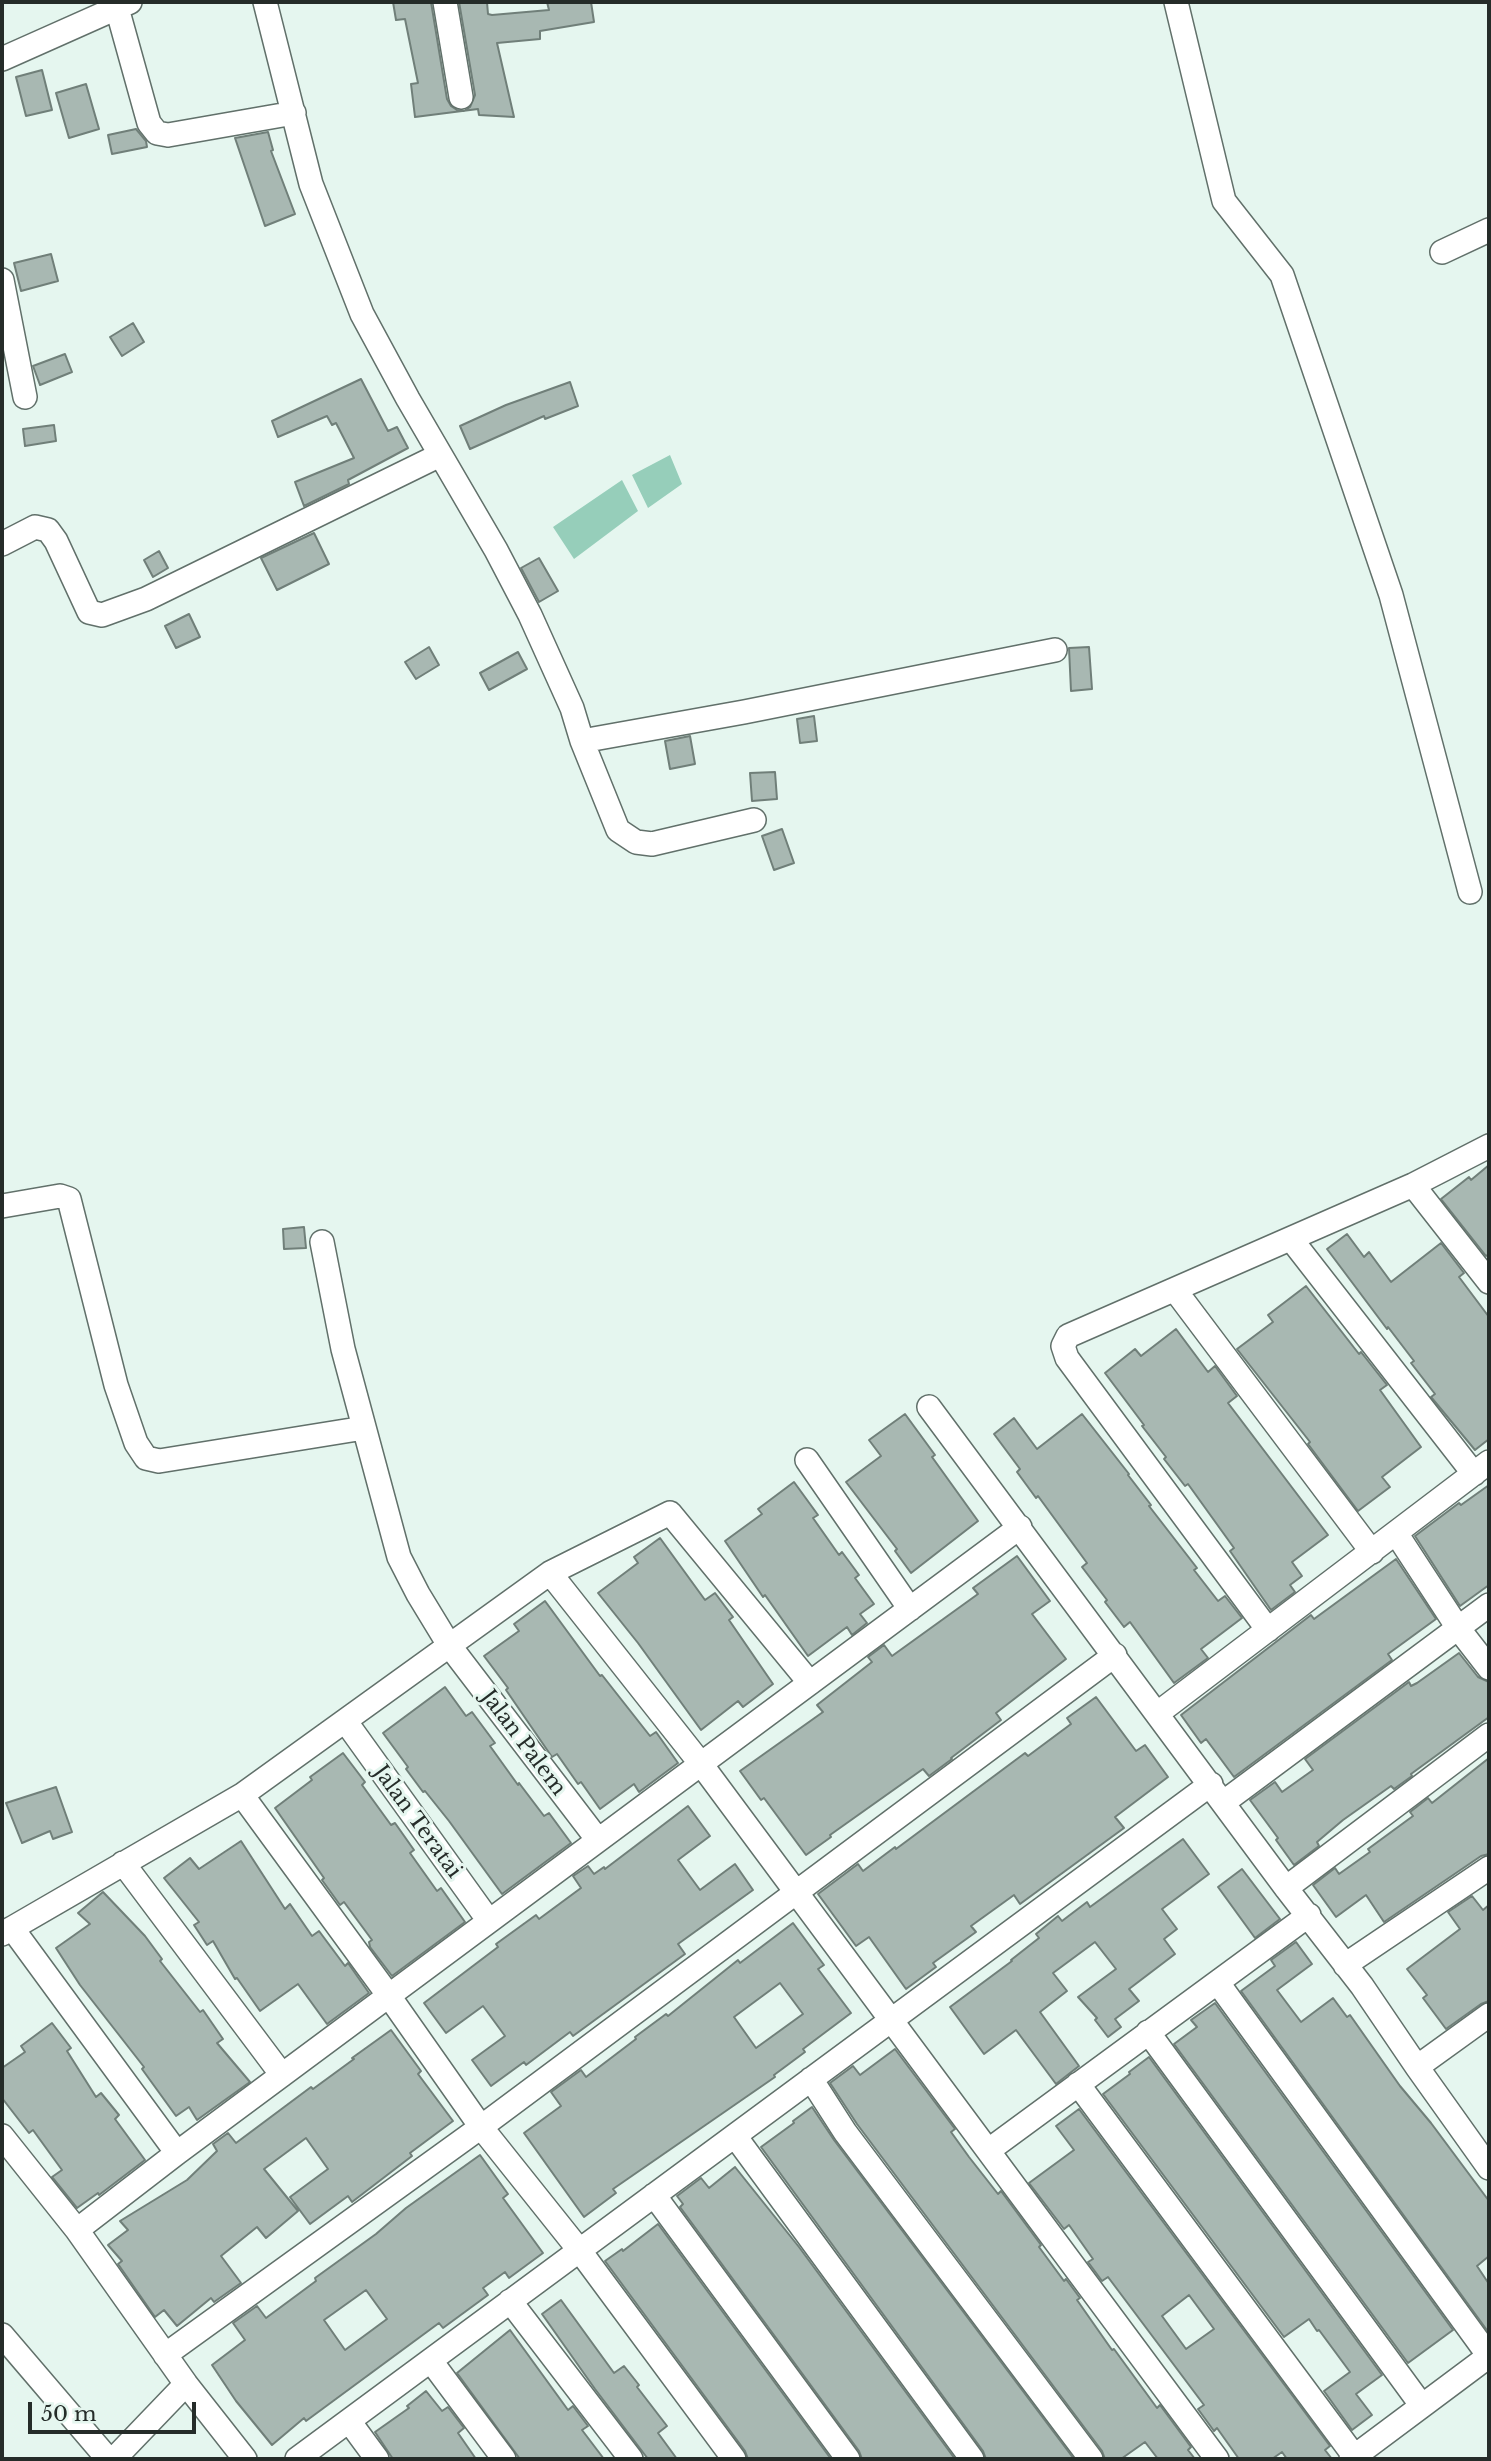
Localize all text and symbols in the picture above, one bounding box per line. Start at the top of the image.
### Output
street label: Jalan Palem [475,1685,571,1801]
street label: Jalan Teratai [368,1761,466,1883]
scale bar [32,2388,200,2432]
text: 50 m [41,2401,96,2427]

